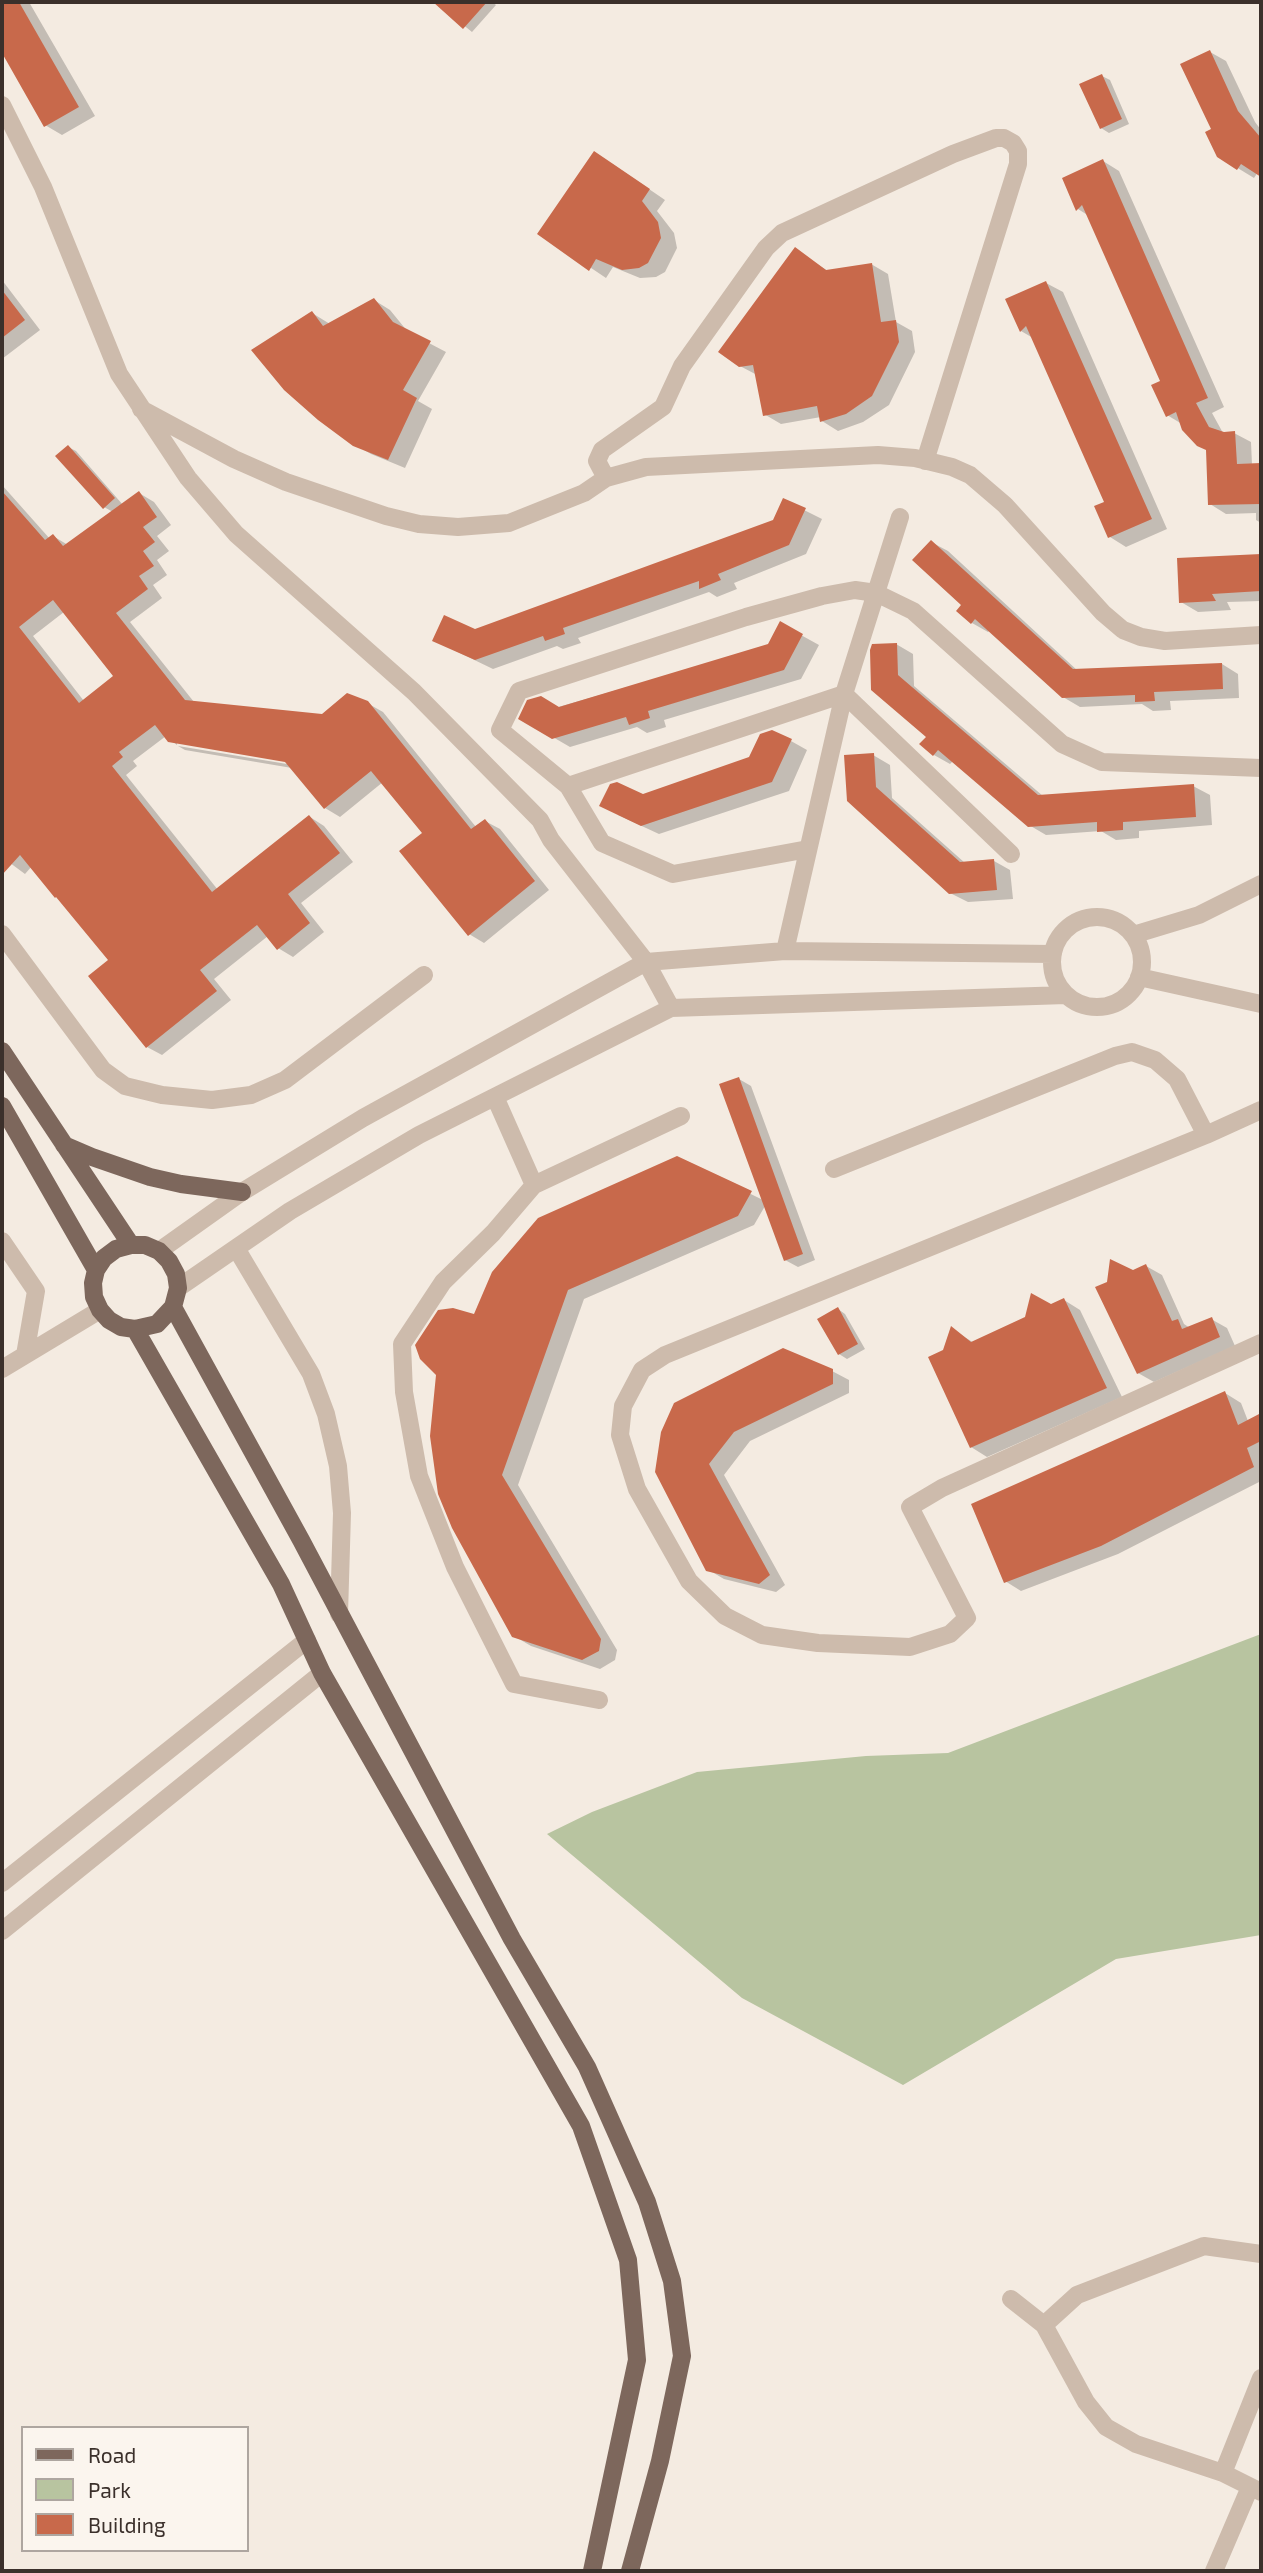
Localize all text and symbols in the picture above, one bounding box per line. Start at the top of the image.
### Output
legend [21,2426,248,2552]
text: Road [88,2442,136,2467]
text: Park [88,2477,131,2502]
text: Building [88,2512,166,2537]

